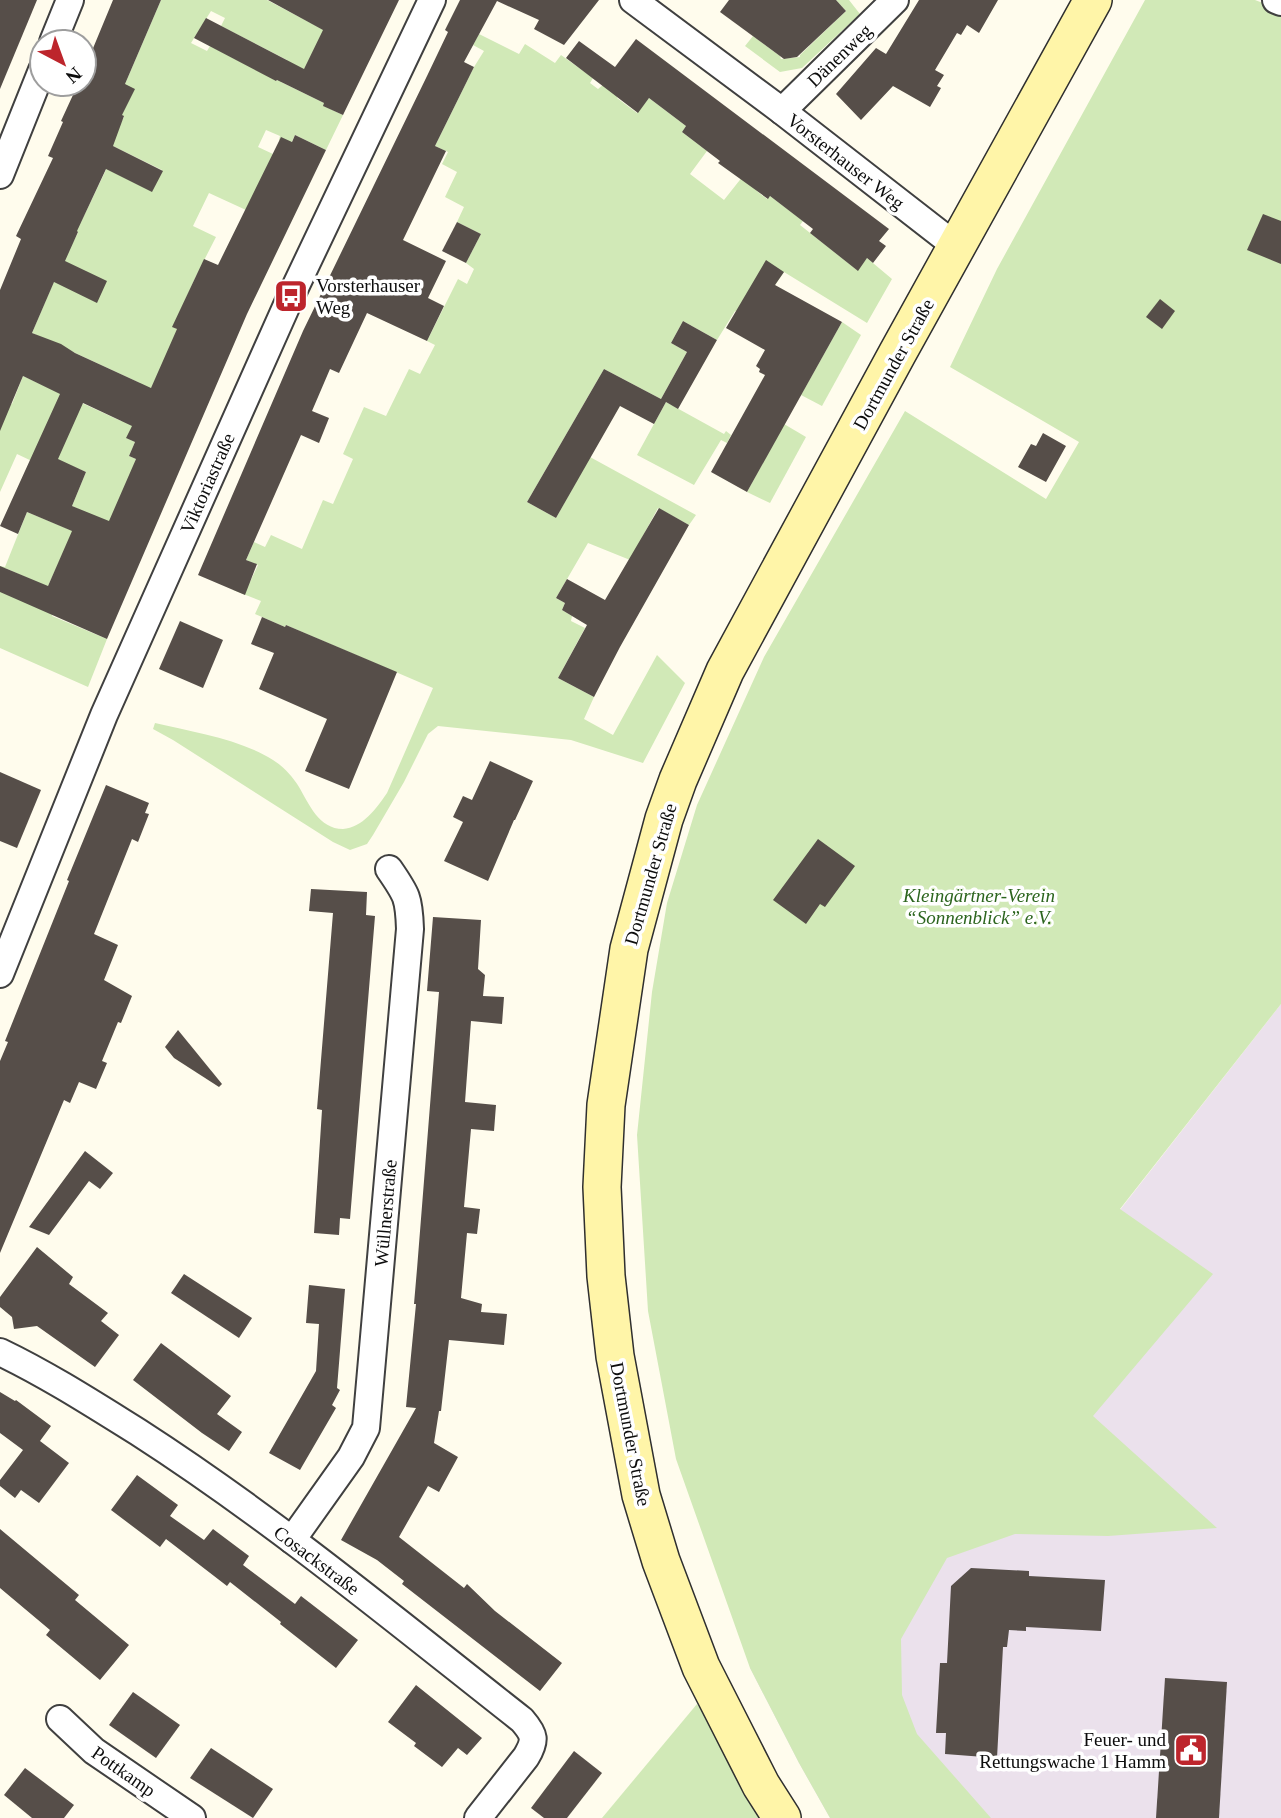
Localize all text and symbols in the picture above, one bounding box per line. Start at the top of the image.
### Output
street label: Dänenweg [803,19,876,91]
north arrow [28,28,98,98]
text: N [62,63,86,88]
street label: Vorsterhauser Weg [783,109,909,214]
place label: Vorsterhauser Weg [316,275,421,318]
bus stop icon: Vorsterhauser Weg [272,277,310,315]
street label: Dortmunder Straße [849,295,938,433]
street label: Viktoriastraße [176,430,239,537]
street label: Dortmunder Straße [620,801,681,947]
park label: Kleingärtner-Verein “Sonnenblick” e.V. [902,885,1055,928]
street label: Wüllnerstraße [370,1159,401,1268]
street label: Dortmunder Straße [606,1360,655,1508]
street label: Cosackstraße [270,1522,363,1599]
place label: Feuer- und Rettungswache 1 Hamm [979,1729,1166,1772]
public building icon: Feuer- und Rettungswache 1 Hamm [1172,1731,1210,1769]
street label: Pottkamp [88,1742,160,1801]

